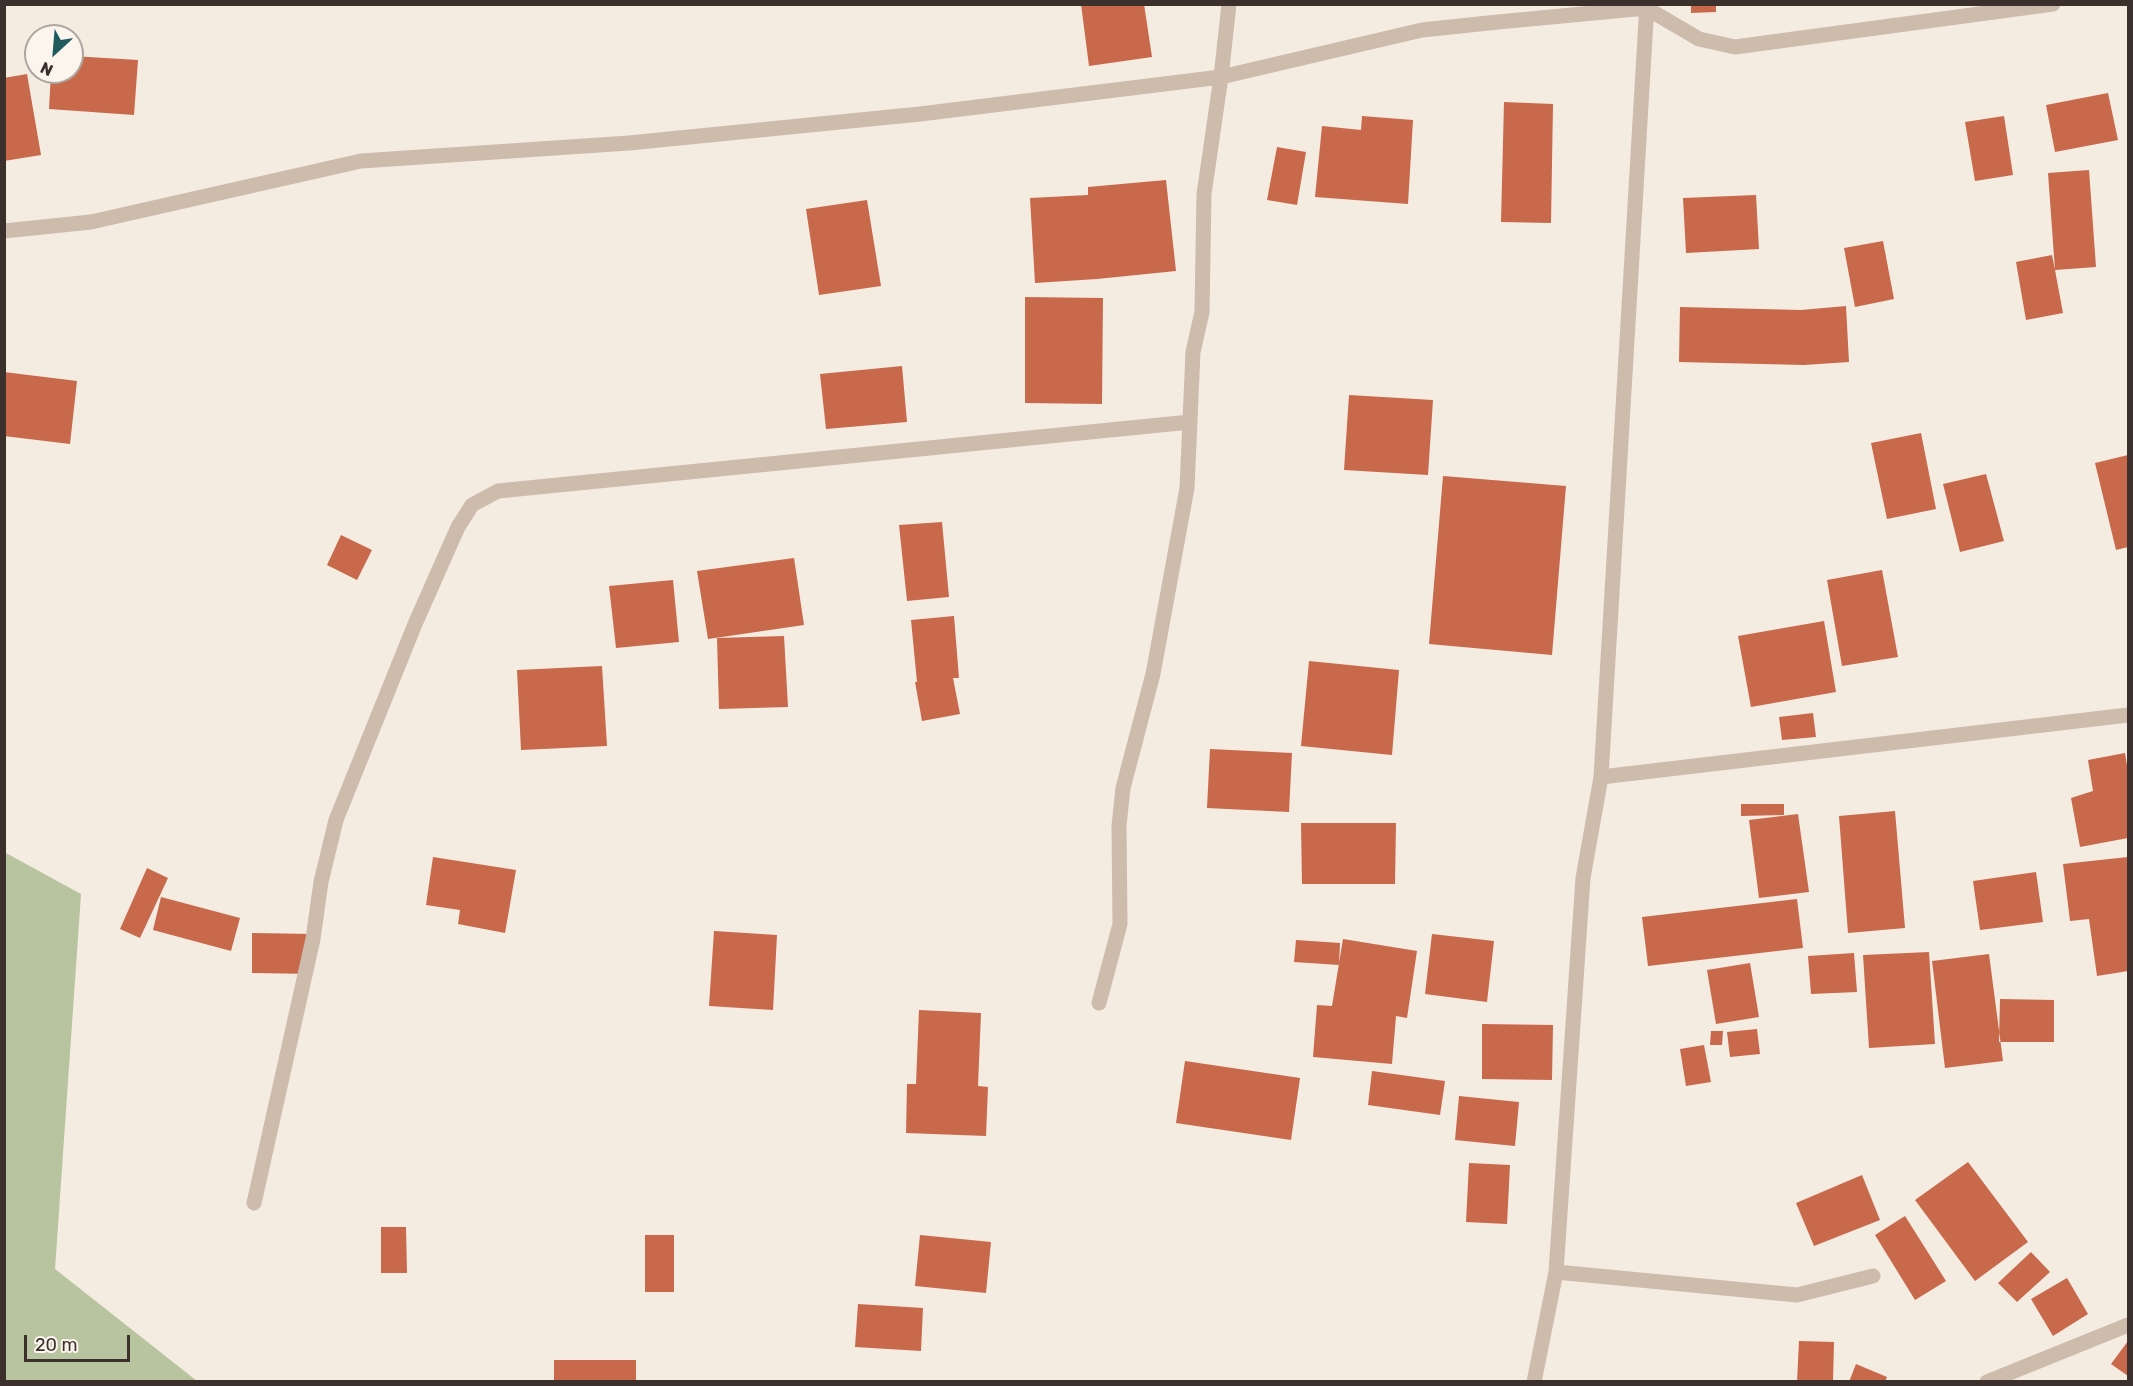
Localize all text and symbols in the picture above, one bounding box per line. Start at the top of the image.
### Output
north arrow [24,24,84,84]
text: N [37,58,56,80]
scale bar [27,1323,134,1361]
text: 20 m [35,1334,77,1356]

